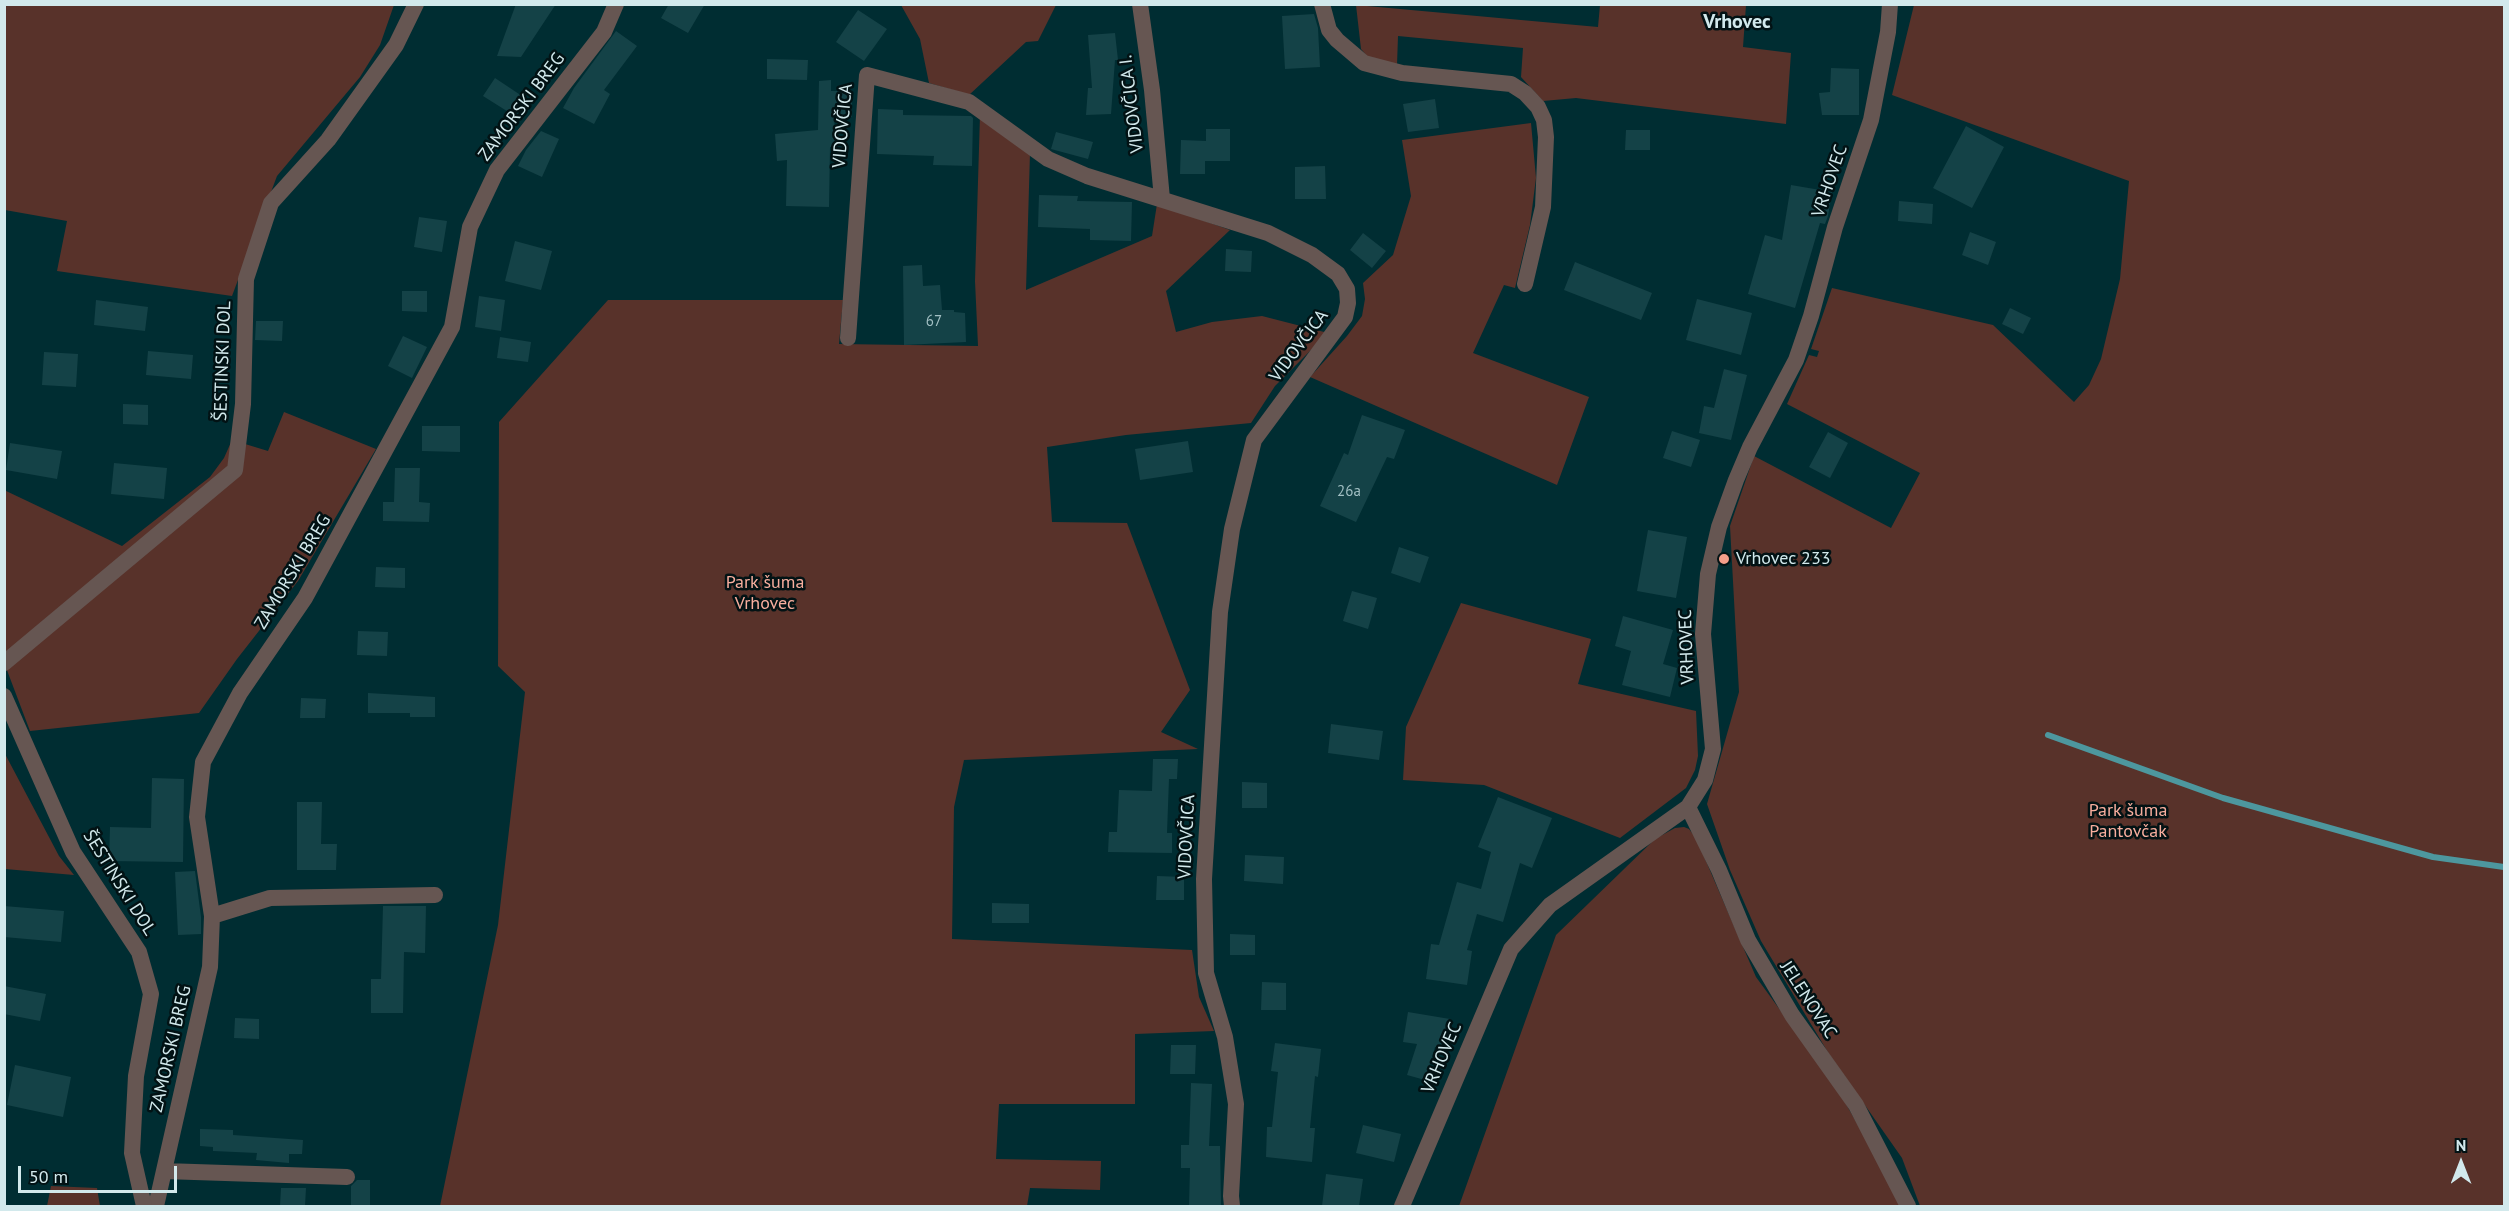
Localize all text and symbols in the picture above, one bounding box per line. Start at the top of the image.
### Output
district label: Vrhovec [1703,10,1771,34]
street label: ZAMORSKI BREG [474,49,570,165]
street label: VIDOVČICA I. [1115,54,1149,154]
street label: VIDOVČICA [829,83,857,169]
street label: VRHOVEC [1808,142,1852,220]
street label: ŠESTINSKI DOL [210,301,236,421]
street label: VIDOVČICA [1265,306,1333,386]
house number: 67 [926,313,942,331]
house number: 26a [1337,483,1361,501]
street label: ZAMORSKI BREG [250,511,336,633]
place label: Vrhovec 233 [1736,548,1830,570]
marker: Vrhovec 233 [1717,552,1731,566]
park label: Park šuma Vrhovec [726,572,804,614]
street label: VRHOVEC [1675,609,1699,685]
street label: VIDOVČICA [1174,794,1200,880]
park label: Park šuma Pantovčak [2089,800,2167,842]
street label: ŠESTINSKI DOL [78,826,160,940]
street label: JELENOVAC [1775,957,1841,1043]
street label: ZAMORSKI BREG [146,983,196,1115]
street label: VRHOVEC [1417,1019,1467,1097]
north arrow [2431,1133,2491,1193]
text: N [2456,1135,2466,1155]
scale bar [21,1154,180,1192]
text: 50 m [29,1165,68,1188]

